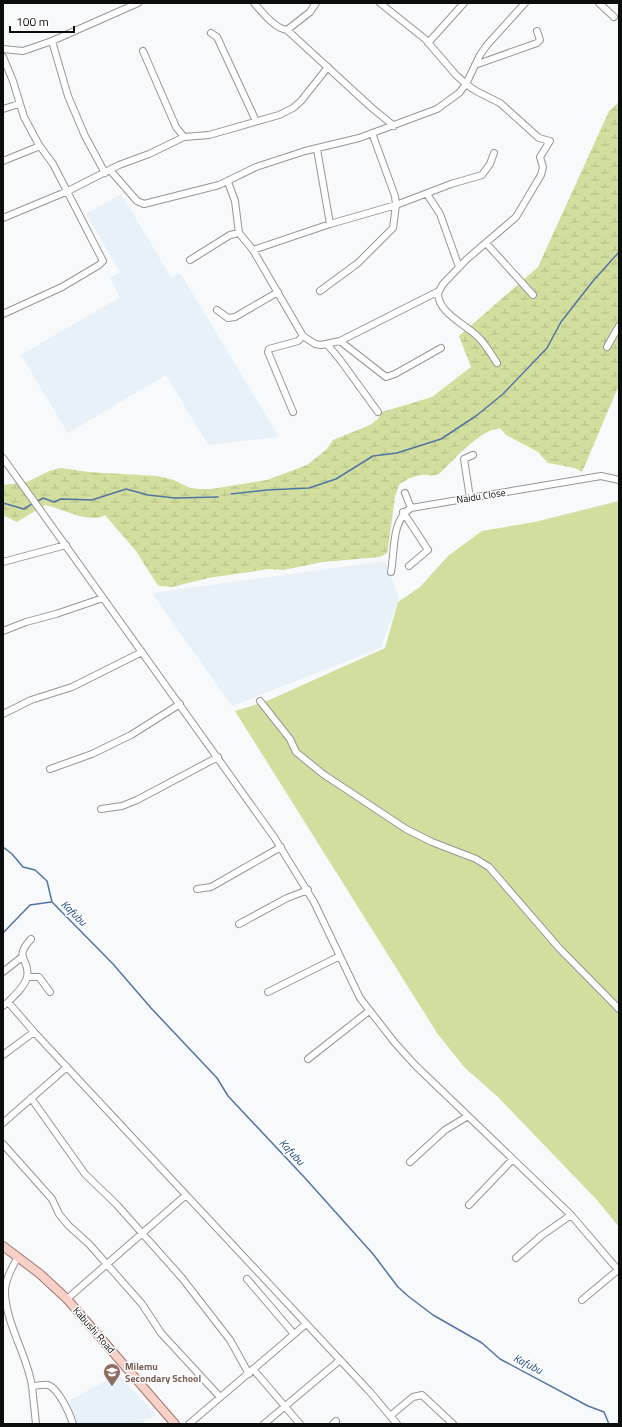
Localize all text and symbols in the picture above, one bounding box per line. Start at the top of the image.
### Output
scale bar [10,8,74,34]
text: 100 m [16,12,49,31]
street label: Naidu Close [455,485,507,507]
water label: Kafubu [57,896,92,931]
water label: Kafubu [276,1135,309,1170]
street label: Kabushi Road [70,1303,118,1357]
water label: Kafubu [511,1350,547,1379]
place label: Milemu Secondary School [125,1359,201,1386]
school or university icon: Milemu Secondary School [102,1362,122,1387]

